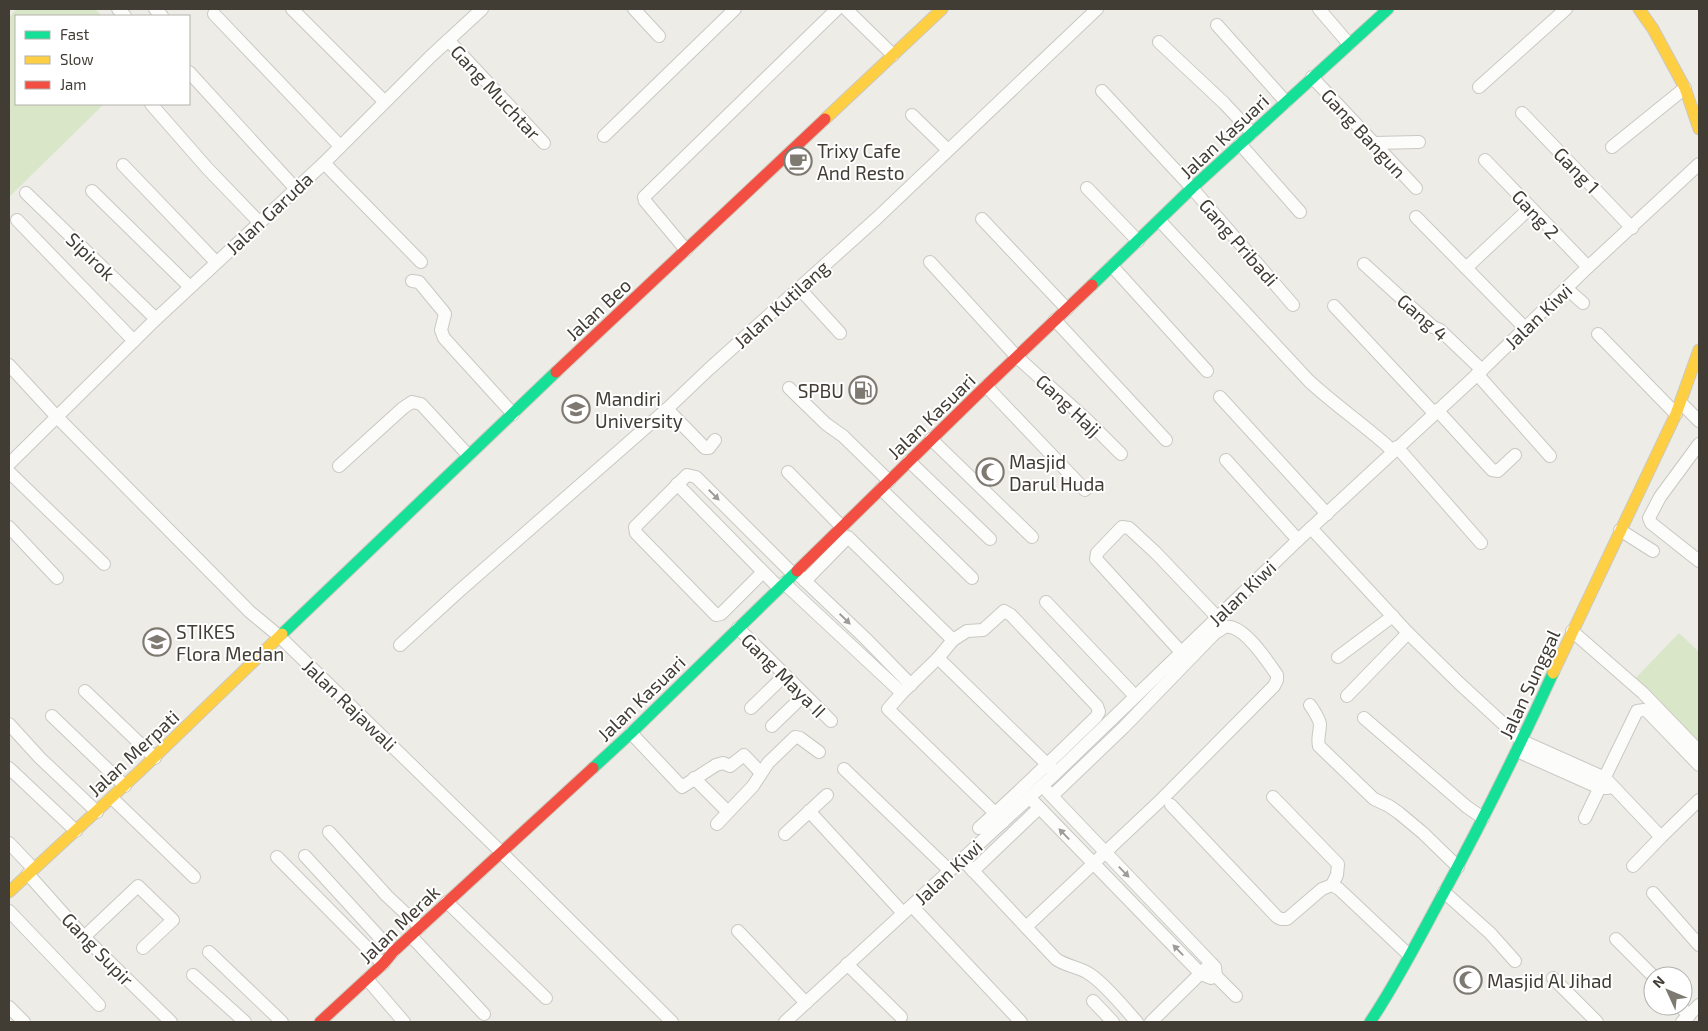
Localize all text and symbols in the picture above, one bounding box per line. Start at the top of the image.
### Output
legend [15,15,190,105]
text: Fast [60,25,90,43]
street label: Gang Muchtar [446,40,546,144]
text: Slow [60,50,94,68]
text: Jam [60,75,86,93]
street label: Gang Bangun [1317,83,1411,183]
street label: Jalan Kasuari [1175,89,1273,183]
place label: Trixy Cafe And Resto [817,139,905,184]
street label: Gang 1 [1549,142,1605,198]
cafe icon: Trixy Cafe And Resto [783,146,813,176]
street label: Jalan Garuda [221,167,317,259]
street label: Gang 2 [1507,185,1565,243]
street label: Gang Pribadi [1195,193,1283,291]
street label: Sipirok [62,227,120,285]
street label: Jalan Kutilang [729,255,834,353]
street label: Jalan Beo [561,273,635,345]
street label: Jalan Kiwi [1500,278,1576,354]
street label: Gang 4 [1393,289,1453,345]
street label: Jalan Kasuari [882,368,980,464]
street label: Gang Hajj [1032,369,1106,441]
fuel station icon: SPBU [848,375,878,405]
place label: SPBU [798,379,844,402]
place label: Mandiri University [595,387,683,432]
school or university icon: Mandiri University [561,394,591,424]
place label: Masjid Darul Huda [1009,450,1105,495]
mosque icon: Masjid Darul Huda [975,457,1005,487]
one-way arrow [708,489,720,501]
street label: Jalan Kiwi [1204,555,1280,631]
one-way arrow [839,613,851,625]
place label: STIKES Flora Medan [176,620,284,665]
street label: Jalan Sunggal [1494,625,1564,742]
school or university icon: STIKES Flora Medan [142,627,172,657]
street label: Gang Maya II [737,628,831,722]
street label: Jalan Kasuari [592,650,690,746]
street label: Jalan Rajawali [298,654,402,756]
street label: Jalan Merpati [83,705,183,801]
one-way arrow [1058,828,1070,840]
street label: Jalan Kiwi [909,835,987,909]
one-way arrow [1118,865,1130,877]
street label: Jalan Merak [354,880,444,968]
street label: Gang Supir [57,908,139,991]
one-way arrow [1172,945,1184,957]
mosque icon: Masjid Al Jihad [1453,965,1483,995]
north arrow [1643,966,1693,1016]
place label: Masjid Al Jihad [1487,969,1612,992]
text: N [1649,972,1668,991]

